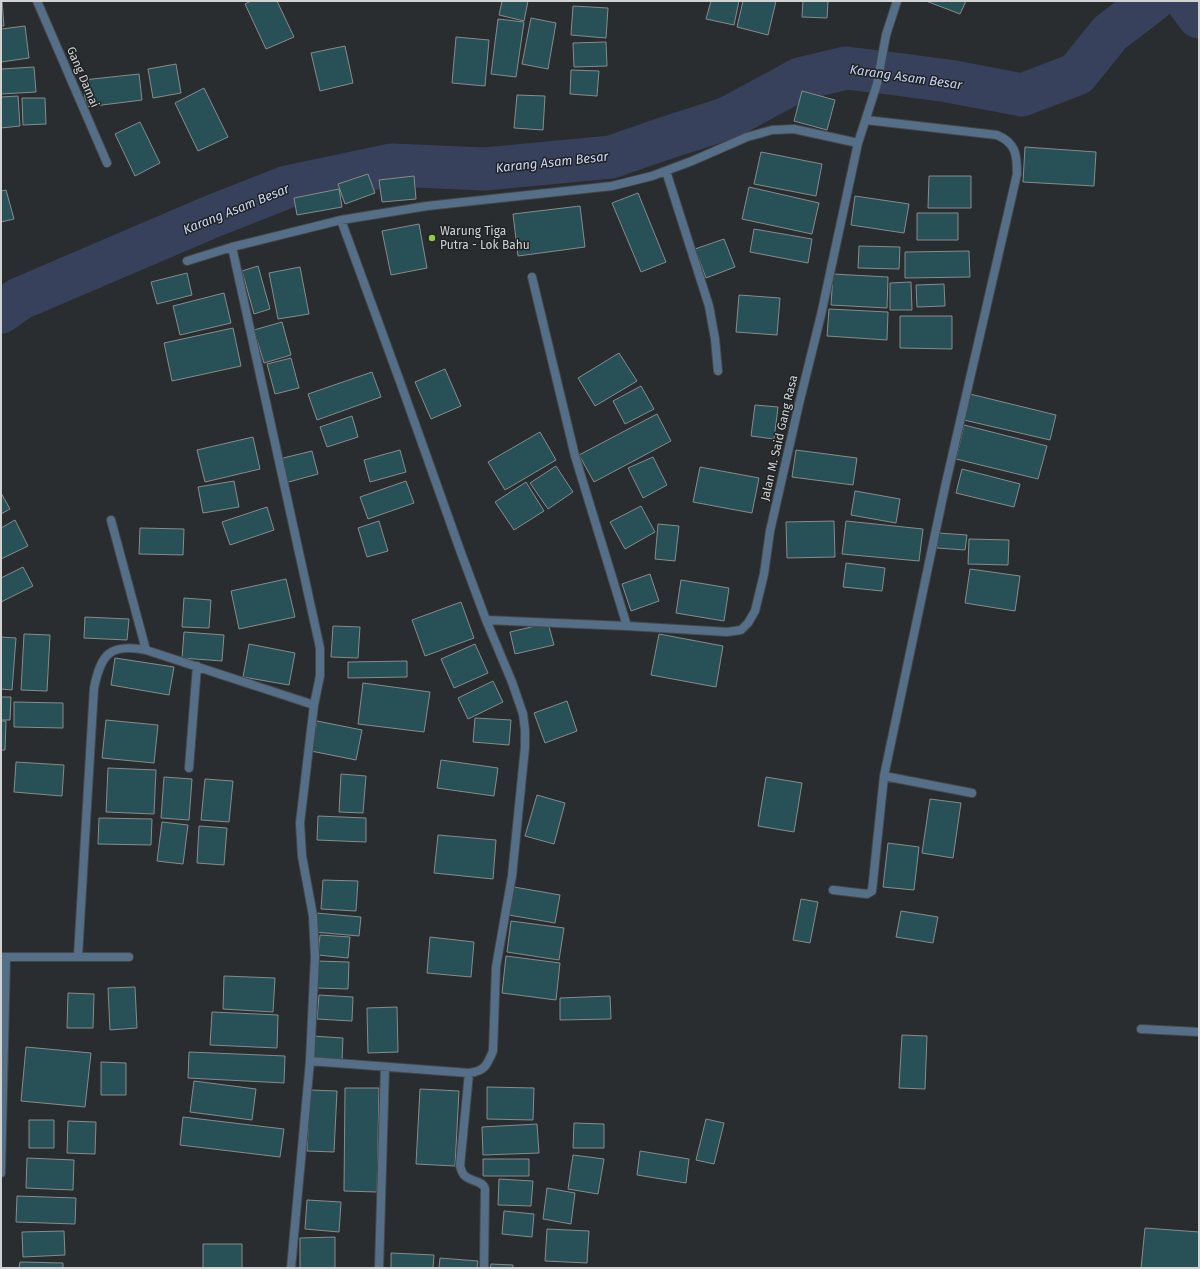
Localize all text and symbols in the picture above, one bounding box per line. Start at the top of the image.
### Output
street label: Gang Damai [64,44,102,110]
water label: Karang Asam Besar [849,62,964,92]
water label: Karang Asam Besar [495,149,610,175]
water label: Karang Asam Besar [181,180,292,237]
place label: Warung Tiga Putra - Lok Bahu [440,224,530,252]
marker: Warung Tiga Putra - Lok Bahu [427,233,437,243]
street label: Jalan M. Said Gang Rasa [758,374,800,502]

